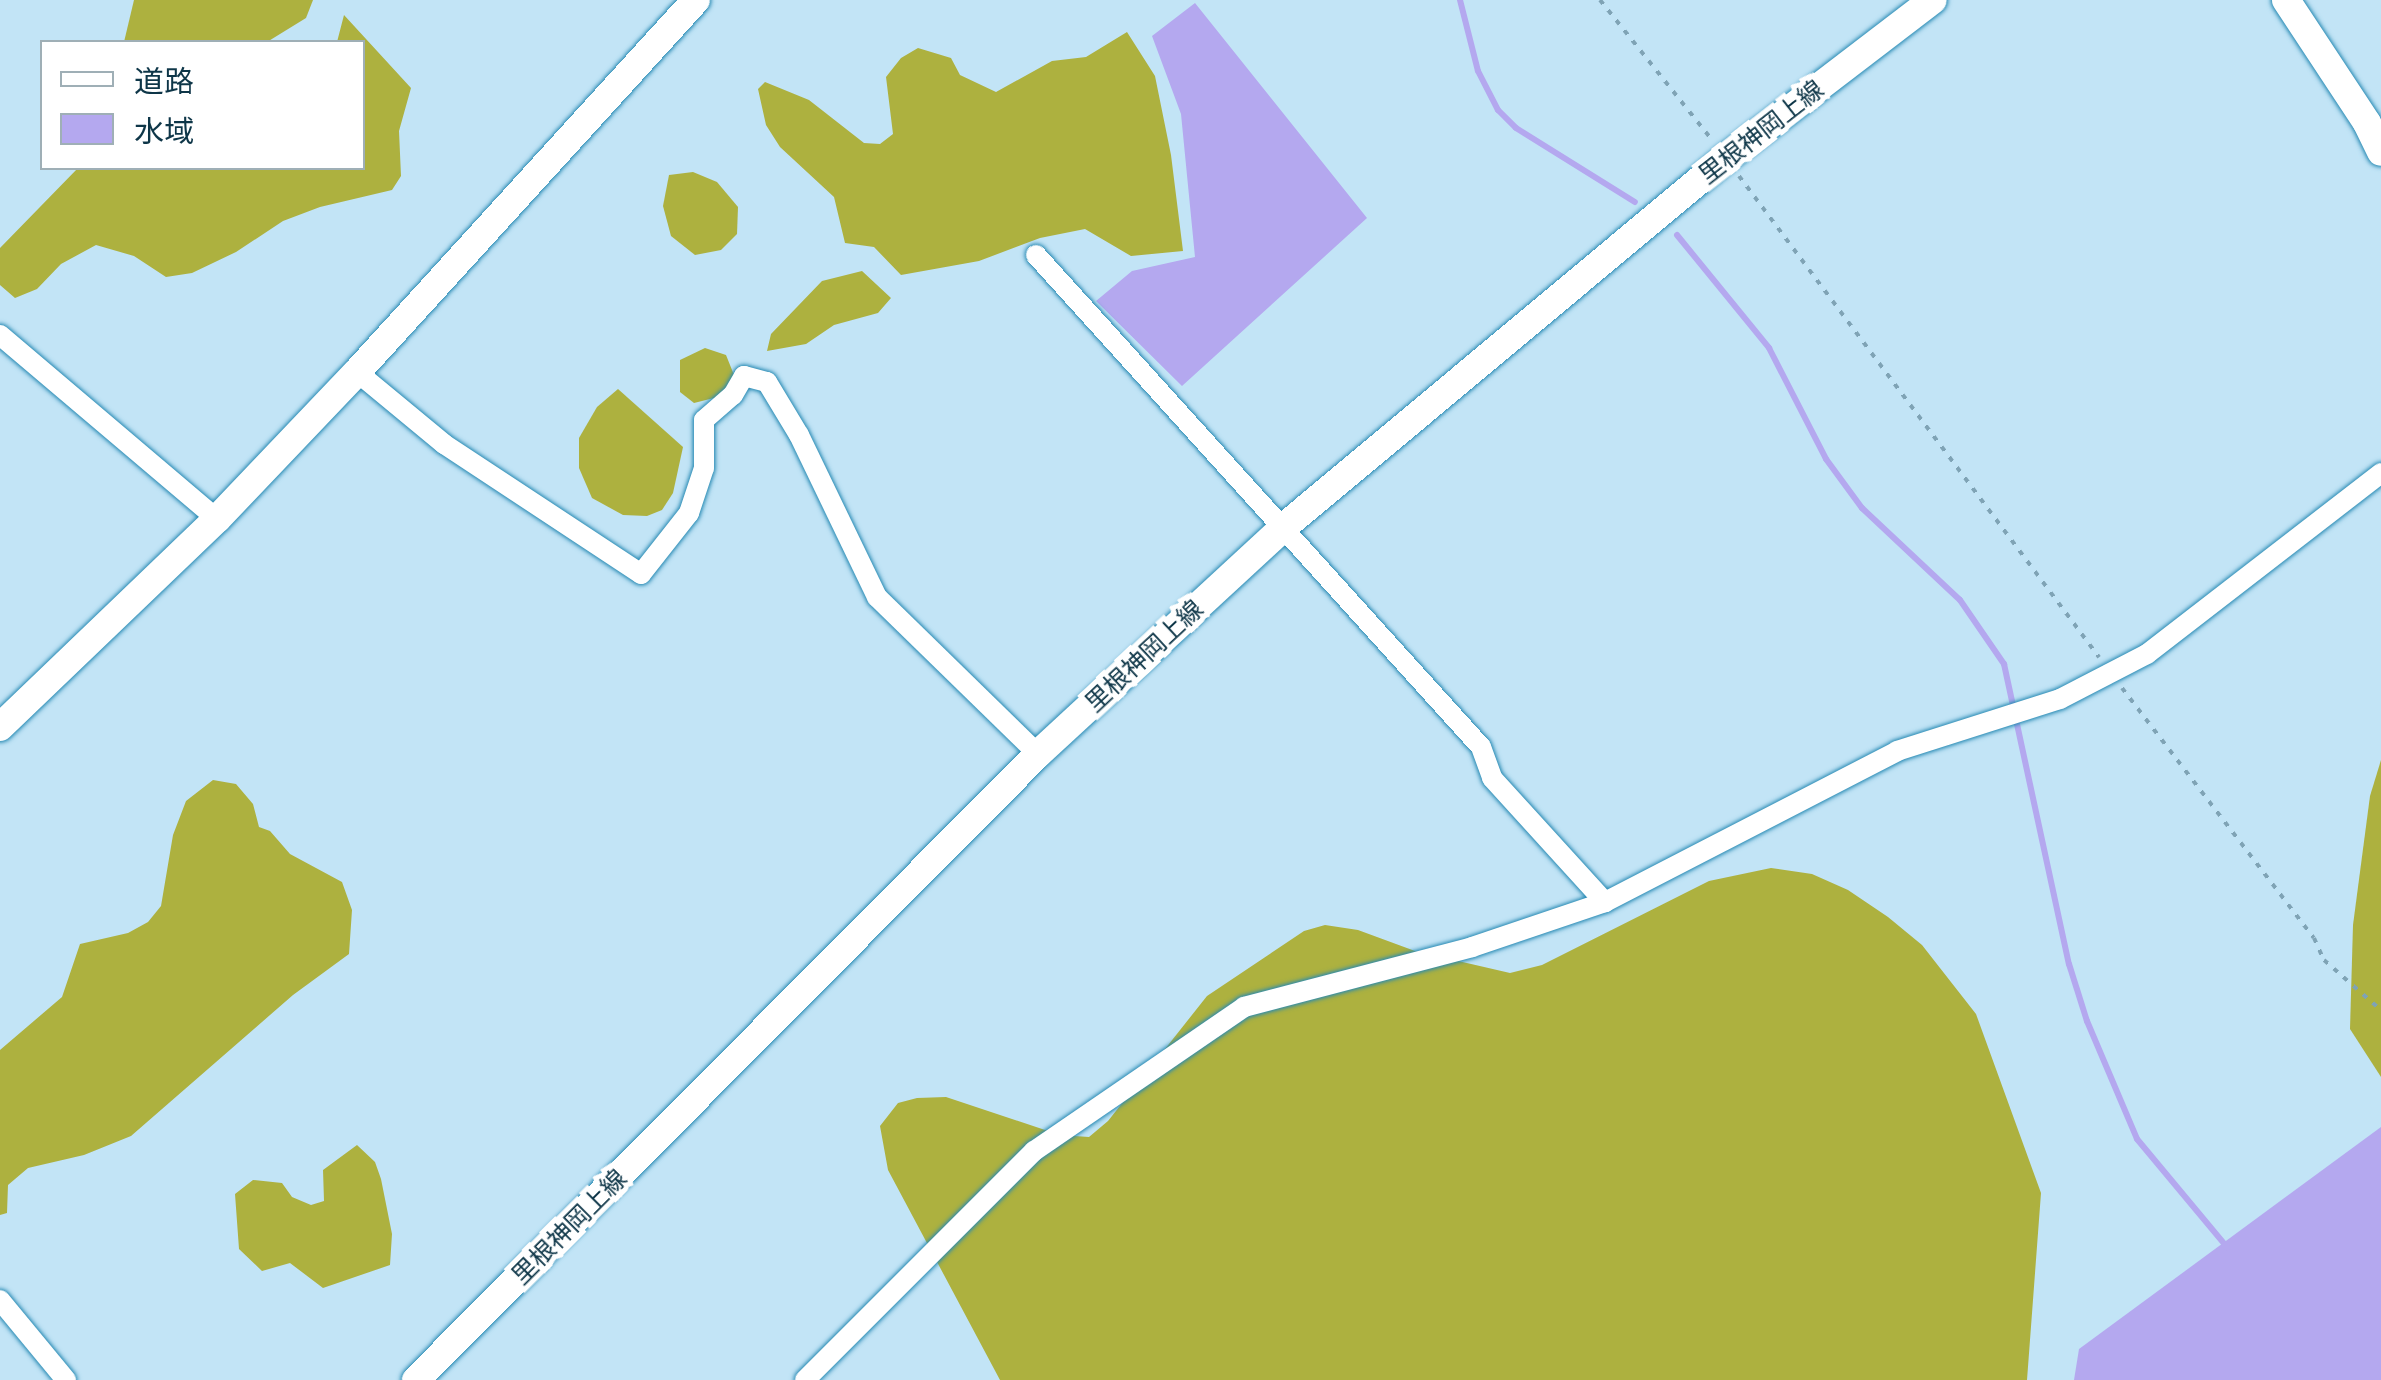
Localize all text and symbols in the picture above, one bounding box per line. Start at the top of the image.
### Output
legend [40,40,365,170]
text: 道路 [134,61,194,101]
street label: 里根神岡上線 [1693,74,1829,190]
text: 水域 [134,111,194,151]
street label: 里根神岡上線 [1079,594,1209,718]
street label: 里根神岡上線 [505,1163,633,1291]

